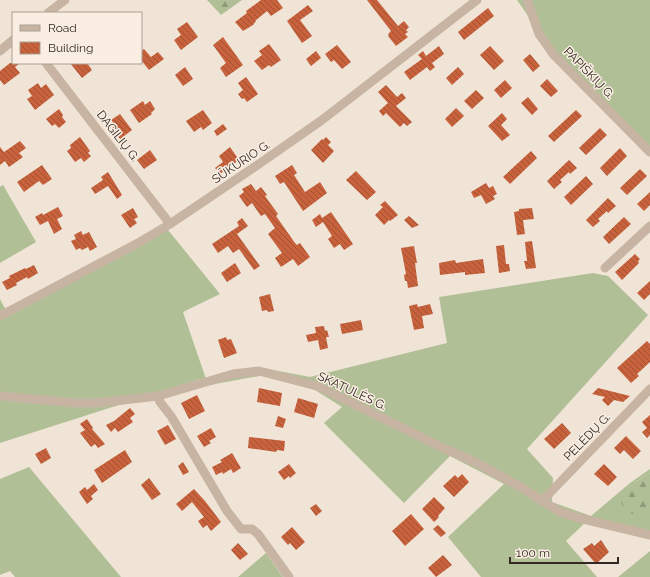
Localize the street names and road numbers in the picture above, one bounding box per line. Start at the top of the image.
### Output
street label: PAPIŠKIŲ G. [561,44,617,102]
street label: DAGILIŲ G. [94,108,142,164]
street label: SŪKURIO G. [209,137,273,187]
street label: SKATULĖS G. [315,369,389,413]
street label: PELĖDŲ G. [561,410,613,464]

